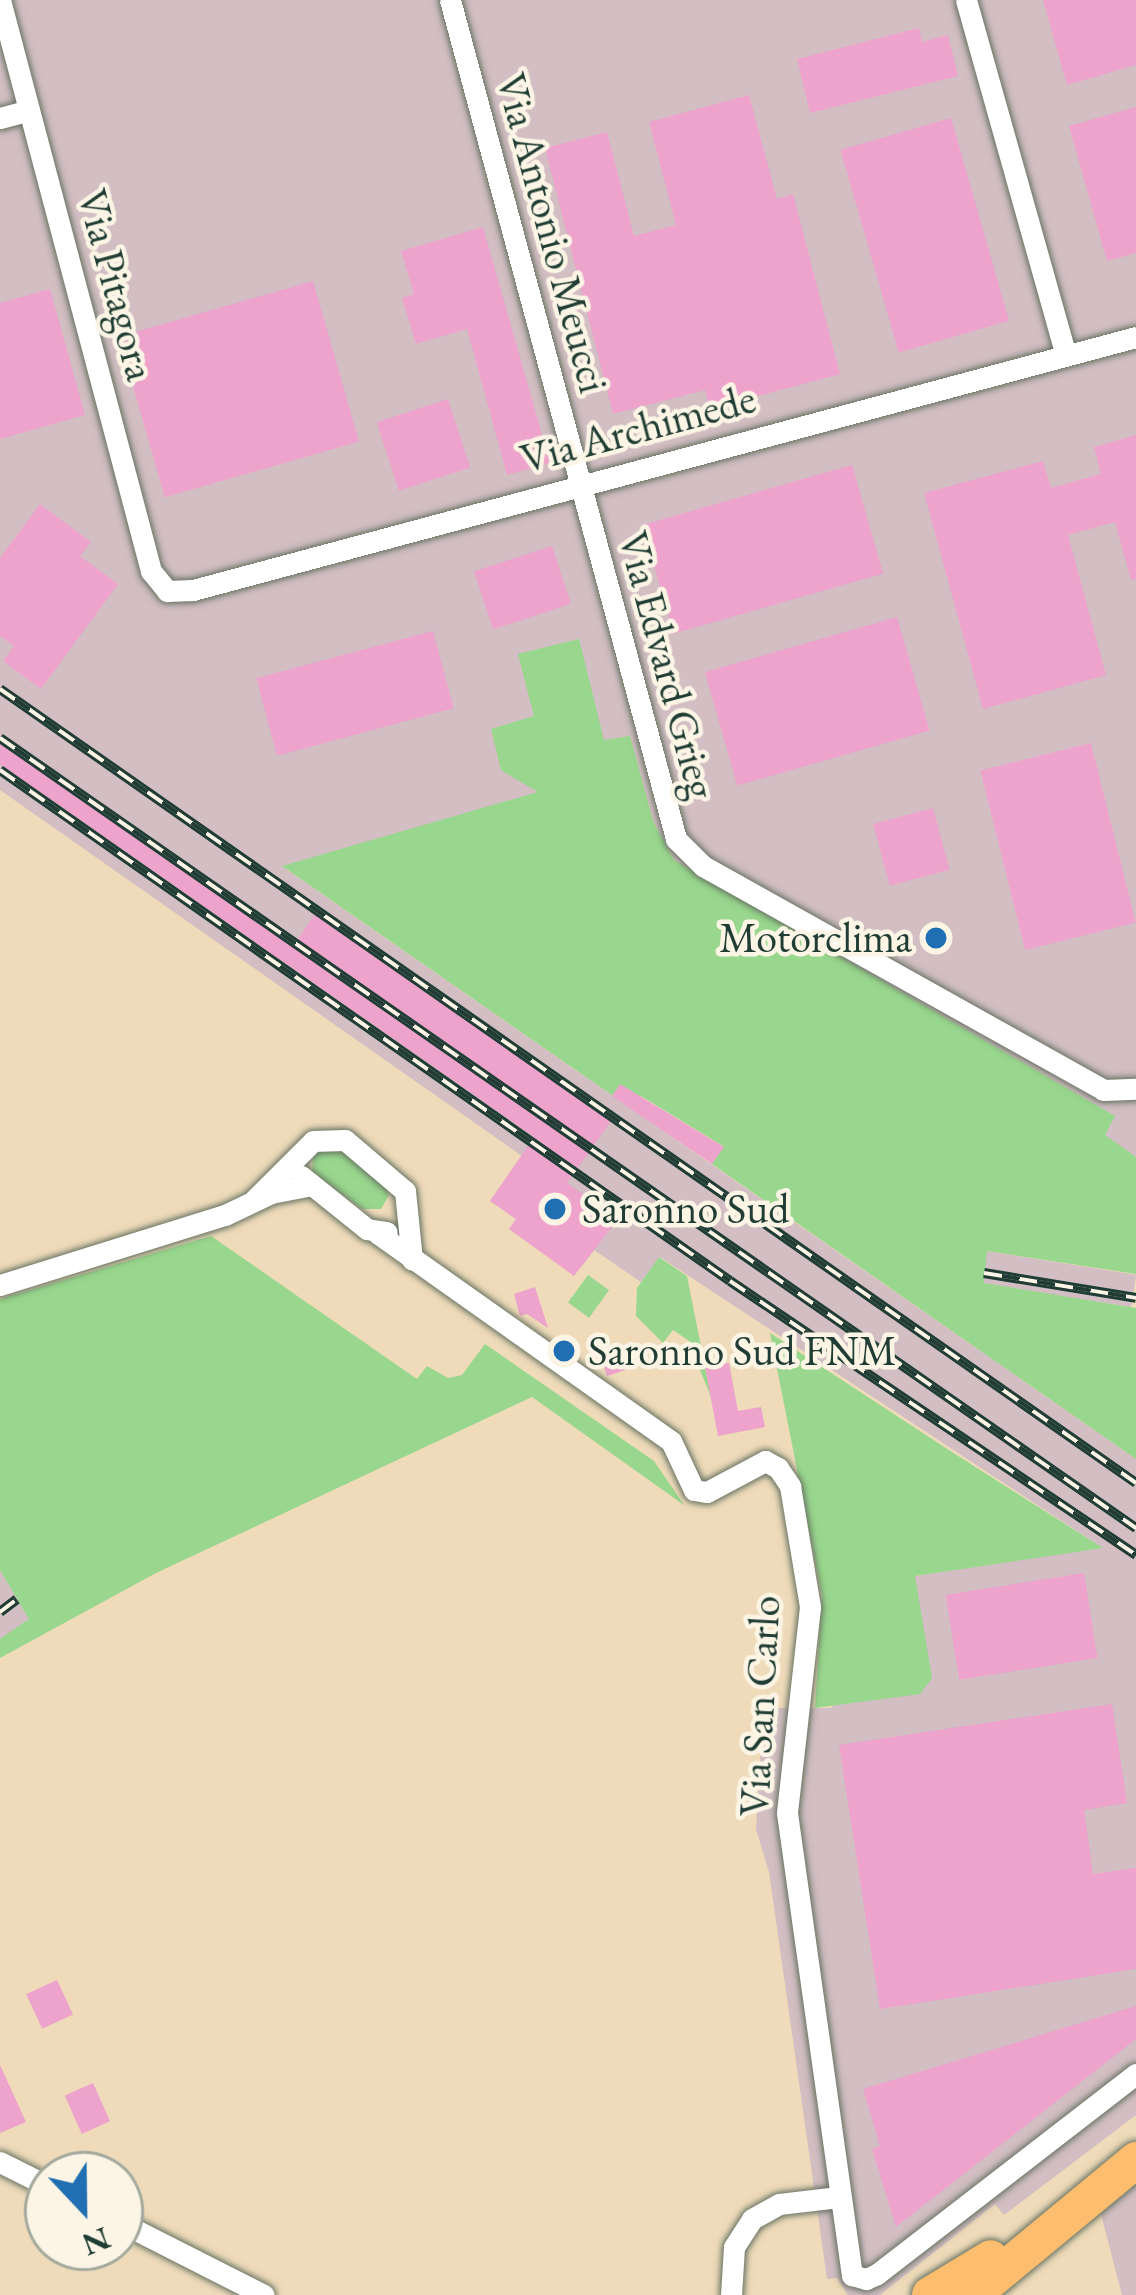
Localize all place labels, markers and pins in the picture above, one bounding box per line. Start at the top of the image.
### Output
place label: Motorclima [719,913,912,963]
marker: Motorclima [923,925,949,951]
place label: Saronno Sud [582,1184,790,1234]
marker: Saronno Sud [539,1193,571,1225]
place label: Saronno Sud FNM [588,1326,897,1376]
marker: Saronno Sud FNM [551,1338,577,1364]

